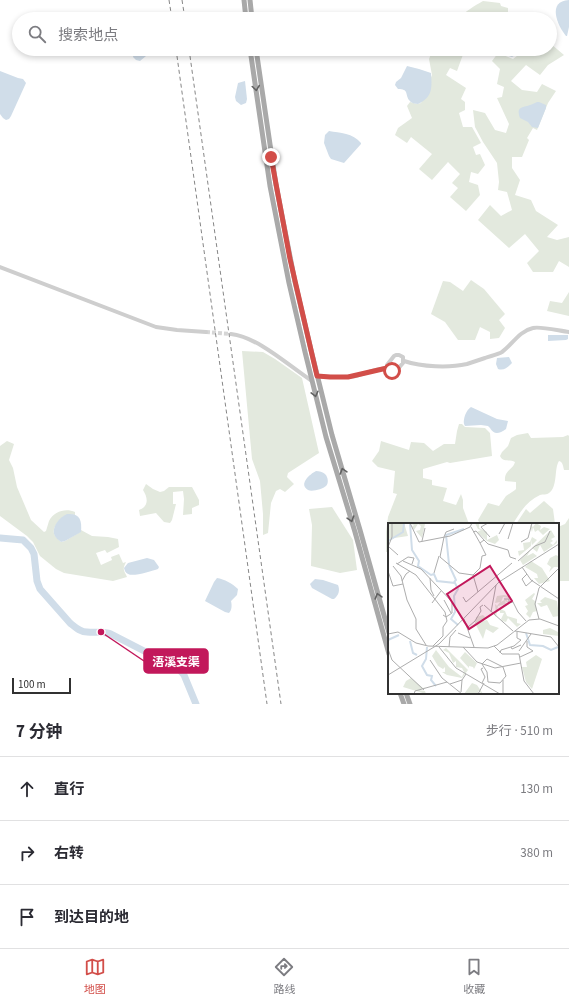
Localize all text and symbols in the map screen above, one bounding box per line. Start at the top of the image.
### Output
search box [12,12,557,56]
icon: search [26,23,48,45]
text: 搜索地点 [58,25,118,46]
one-way arrow [251,85,260,91]
route end [262,148,280,166]
route start [383,362,401,380]
one-way arrow [310,390,319,397]
one-way arrow [339,467,348,474]
one-way arrow [346,515,355,522]
inset map [388,523,559,694]
one-way arrow [374,592,383,599]
callout: 浯溪支渠 [144,649,208,673]
text: 浯溪支渠 [152,654,200,671]
scale bar [12,676,71,695]
text: 100 m [18,677,46,692]
text: 7 分钟 [16,720,62,744]
text: 步行 · 510 m [486,722,553,740]
icon: ahead [16,778,38,800]
text: 直行 [54,779,84,800]
text: 130 m [520,780,553,798]
icon: right [16,842,38,864]
text: 右转 [54,843,84,864]
text: 380 m [520,844,553,862]
icon: arrive [16,906,38,928]
text: 到达目的地 [54,907,129,928]
tab: 地图 [84,956,106,997]
tab: 路线 [273,956,295,997]
tab: 收藏 [463,956,485,997]

